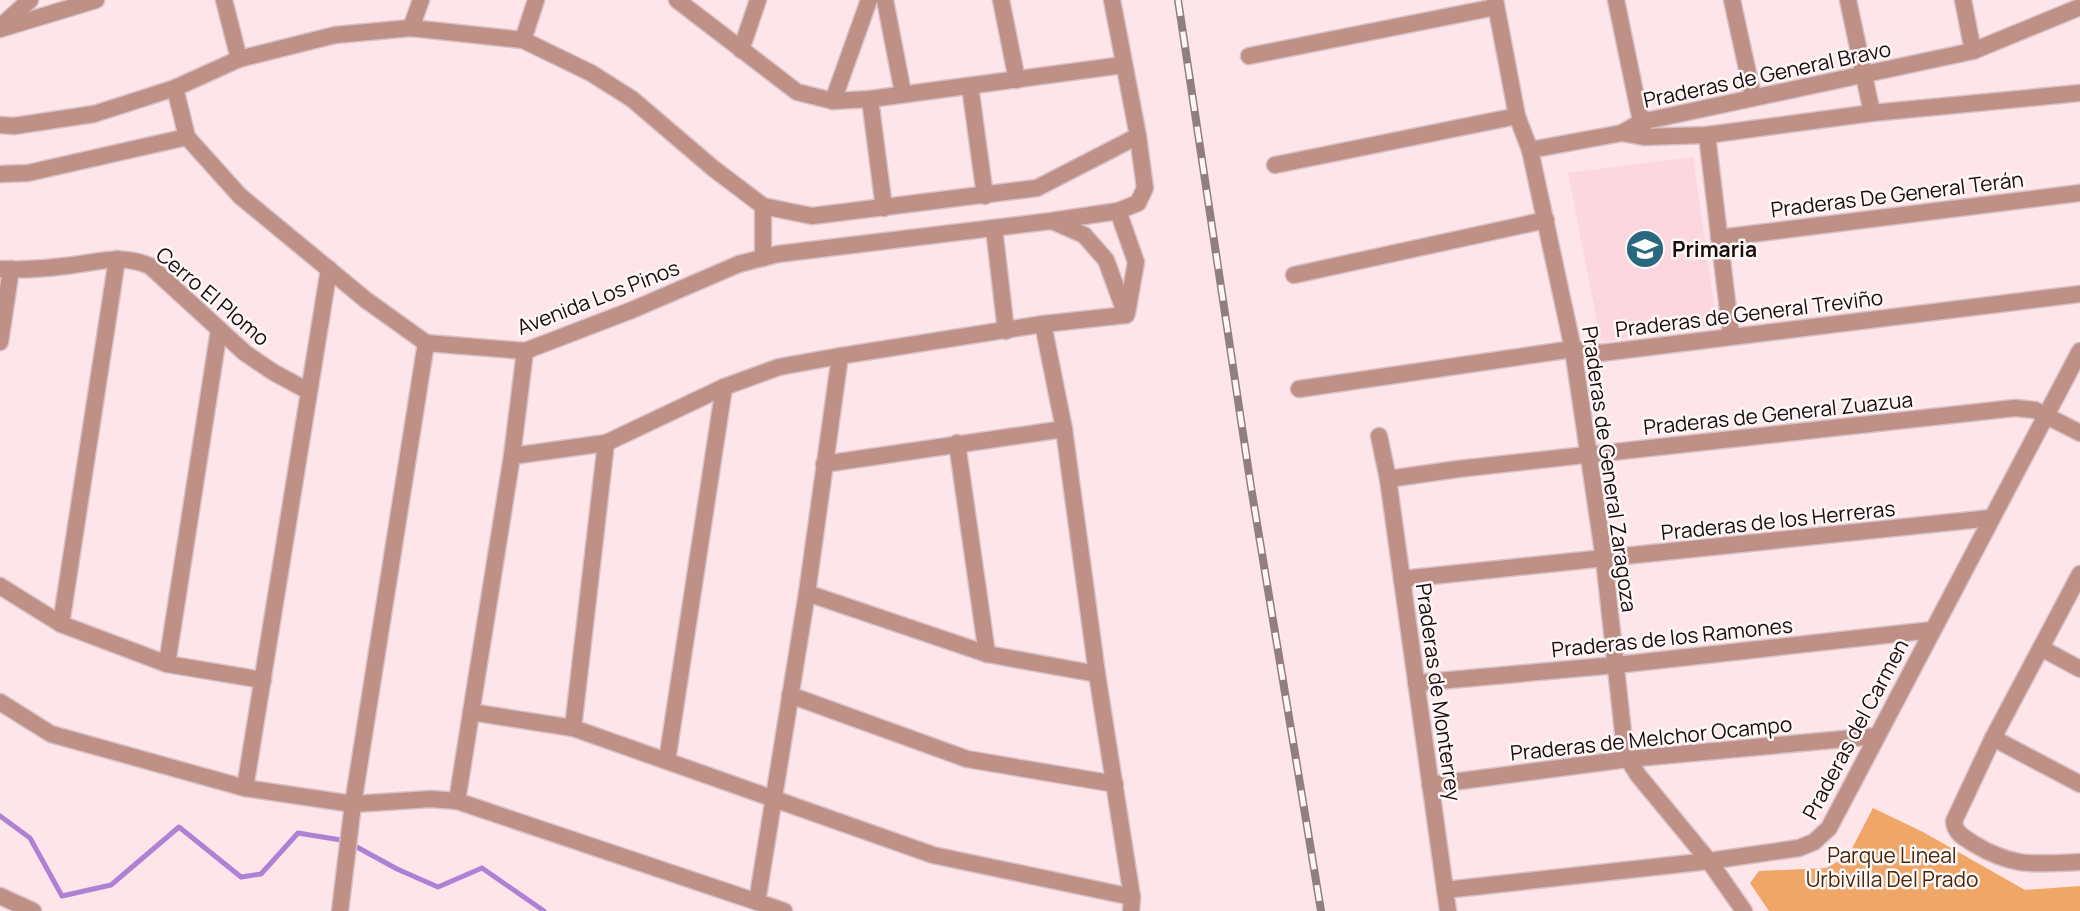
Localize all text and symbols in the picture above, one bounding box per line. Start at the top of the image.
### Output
street label: Praderas de General Bravo [1641,34,1893,114]
street label: Praderas De General Terán [1769,165,2025,223]
school or university icon: Primaria [1624,228,1666,270]
place label: Primaria [1672,235,1757,263]
street label: Cerro El Plomo [150,240,276,352]
street label: Avenida Los Pinos [513,253,683,341]
street label: Praderas de General Treviño [1613,283,1885,343]
street label: Praderas de General Zaragoza [1576,324,1644,614]
street label: Praderas de General Zuazua [1642,385,1914,441]
street label: Praderas de los Herreras [1660,494,1896,546]
street label: Praderas de Monterrey [1410,581,1468,803]
street label: Praderas de los Ramones [1550,610,1794,664]
street label: Praderas del Carmen [1796,634,1914,824]
street label: Praderas de Melchor Ocampo [1509,709,1793,767]
park label: Parque Lineal Urbivilla Del Prado [1806,841,1978,893]

